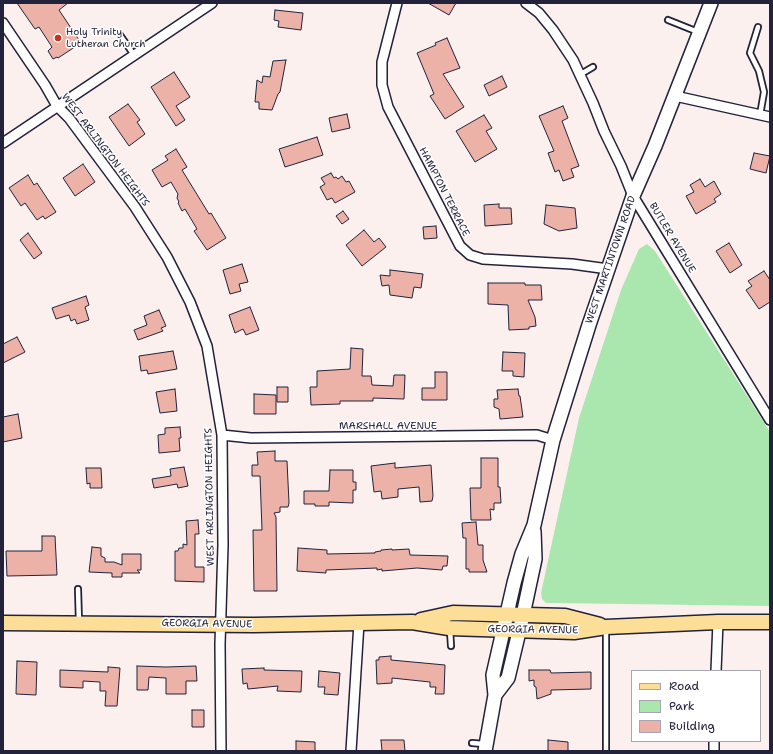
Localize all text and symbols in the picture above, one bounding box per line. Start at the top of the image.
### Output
place label: Holy Trinity Lutheran Church [66,26,145,50]
marker: Holy Trinity Lutheran Church [53,33,63,43]
street label: WEST ARLINGTON HEIGHTS [59,91,151,209]
street label: HAMPTON TERRACE [416,145,472,239]
street label: WEST MARTINTOWN ROAD [583,195,639,325]
street label: BUTLER AVENUE [646,201,698,275]
street label: MARSHALL AVENUE [339,420,437,432]
street label: WEST ARLINGTON HEIGHTS [203,428,217,566]
street label: GEORGIA AVENUE [161,617,253,631]
street label: GEORGIA AVENUE [487,623,579,637]
legend [631,670,761,742]
text: Road [669,678,699,694]
text: Park [669,698,695,714]
text: Building [669,718,715,734]

